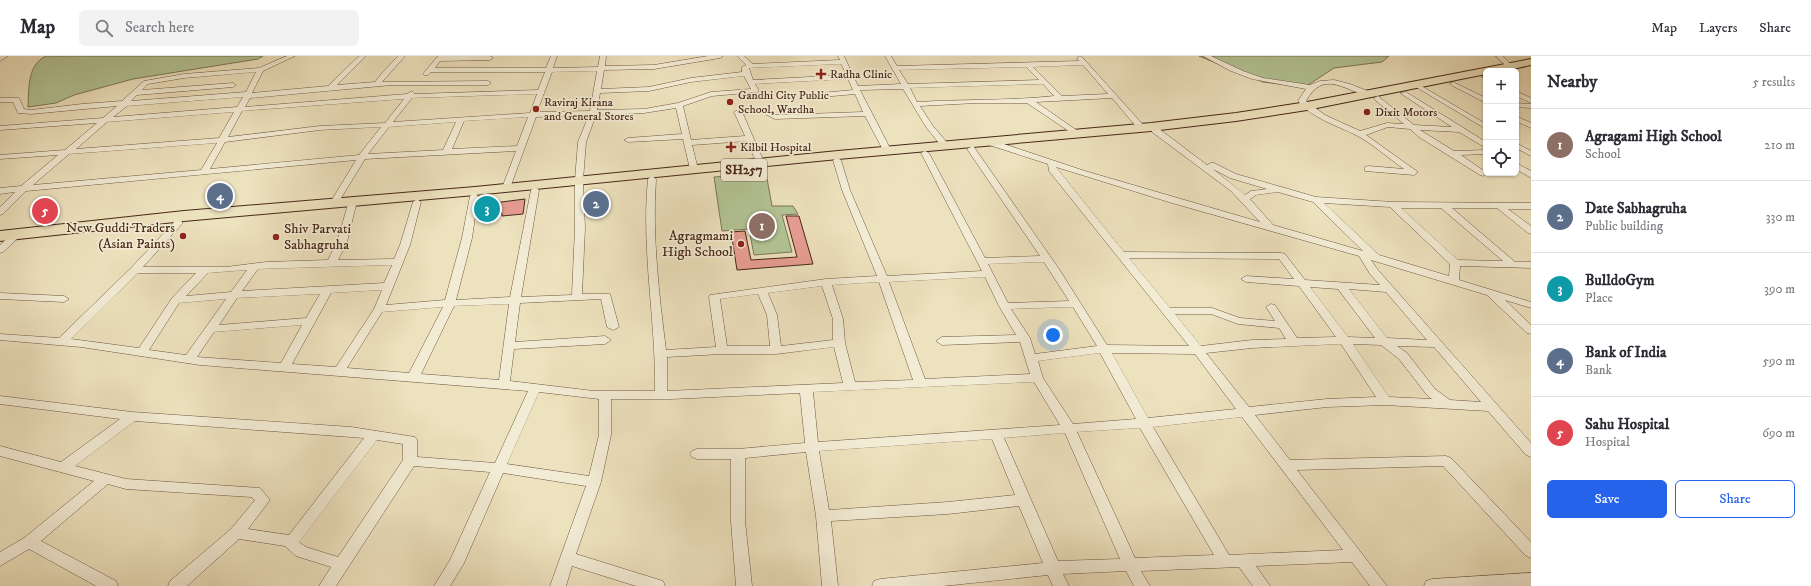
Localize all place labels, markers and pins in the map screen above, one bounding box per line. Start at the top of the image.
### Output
place label: Radha Clinic [830,67,892,82]
marker: Radha Clinic [815,68,827,80]
place label: Gandhi City Public School, Wardha [738,88,829,117]
place label: Raviraj Kirana and General Stores [544,95,634,124]
marker: Gandhi City Public School, Wardha [725,97,735,107]
marker: Raviraj Kirana and General Stores [531,104,541,114]
place label: Dixit Motors [1375,105,1437,120]
marker: Dixit Motors [1362,107,1372,117]
place label: Kilbil Hospital [740,140,812,155]
marker: Kilbil Hospital [725,141,737,153]
pin: 4 [207,181,233,211]
pin: 2 [583,189,609,219]
pin: 3 [474,194,500,224]
pin: 5 [32,196,58,226]
pin: 1 [749,211,775,241]
place label: New Guddi Traders (Asian Paints) [66,219,175,253]
place label: Shiv Parvati Sabhagruha [284,220,352,254]
place label: Agragmami High School [662,227,734,261]
marker: New Guddi Traders (Asian Paints) [178,231,188,241]
marker: Shiv Parvati Sabhagruha [271,232,281,242]
marker: Agragmami High School [736,239,746,249]

